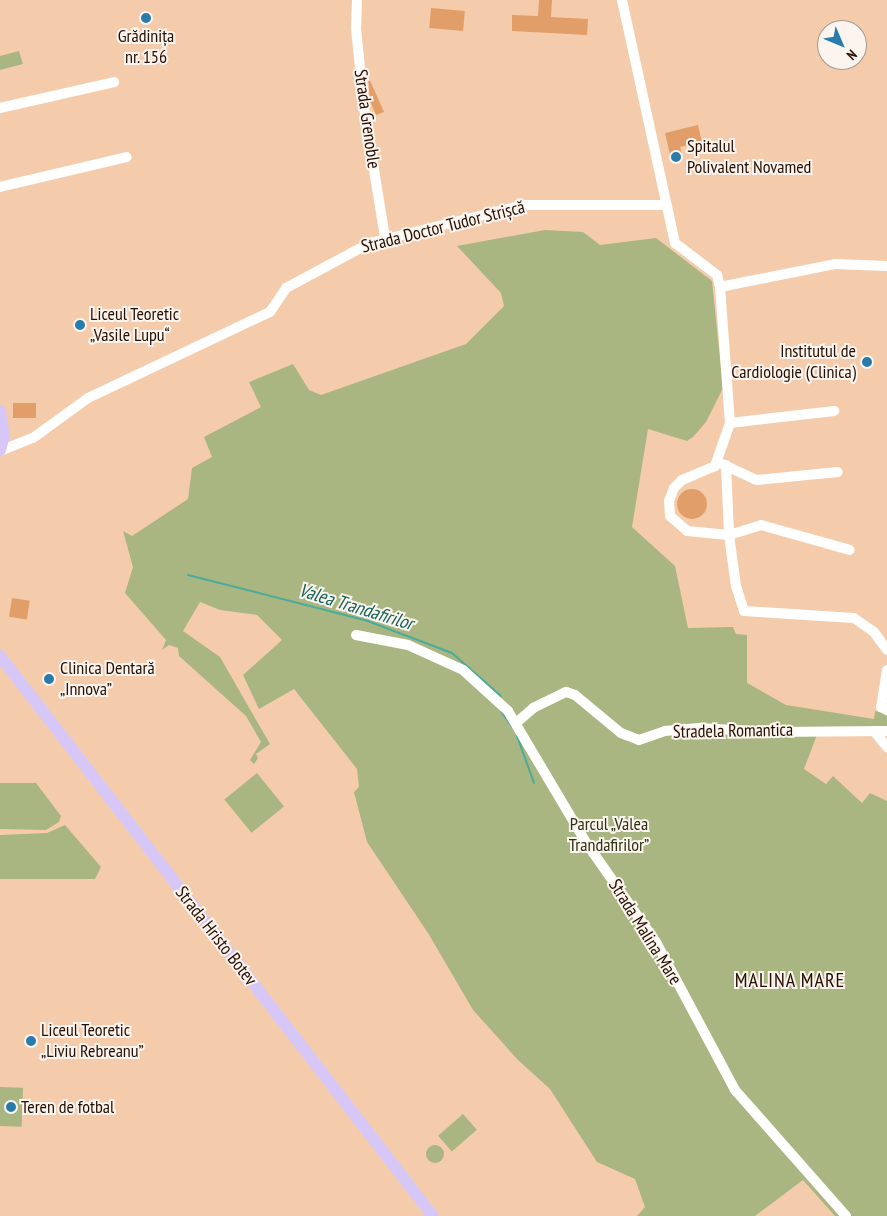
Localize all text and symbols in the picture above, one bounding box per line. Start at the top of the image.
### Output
marker: Grădinița nr. 156 [140,12,152,24]
north arrow [817,20,867,70]
place label: Grădinița nr. 156 [118,26,174,68]
text: N [843,46,861,64]
street label: Strada Grenoble [349,68,385,170]
place label: Spitalul Polivalent Novamed [687,136,811,178]
marker: Spitalul Polivalent Novamed [669,150,683,164]
street label: Strada Doctor Tudor Strișcă [359,196,527,258]
place label: Liceul Teoretic „Vasile Lupu“ [90,304,180,346]
marker: Liceul Teoretic „Vasile Lupu“ [74,319,86,331]
place label: Institutul de Cardiologie (Clinica) [731,341,856,384]
marker: Institutul de Cardiologie (Clinica) [860,355,874,369]
water label: Valea Trandafirilor [296,579,416,635]
place label: Clinica Dentară „Innova” [60,658,155,701]
marker: Clinica Dentară „Innova” [42,672,56,686]
street label: Stradela Romantica [673,719,793,743]
park label: Parcul „Valea Trandafirilor” [569,814,649,856]
street label: Strada Malina Mare [604,875,686,989]
street label: Strada Hristo Botev [171,882,261,990]
district label: MALINA MARE [733,968,847,992]
place label: Liceul Teoretic „Liviu Rebreanu” [41,1020,144,1062]
marker: Liceul Teoretic „Liviu Rebreanu” [25,1035,37,1047]
place label: Teren de fotbal [21,1096,114,1118]
marker: Teren de fotbal [5,1101,17,1113]

